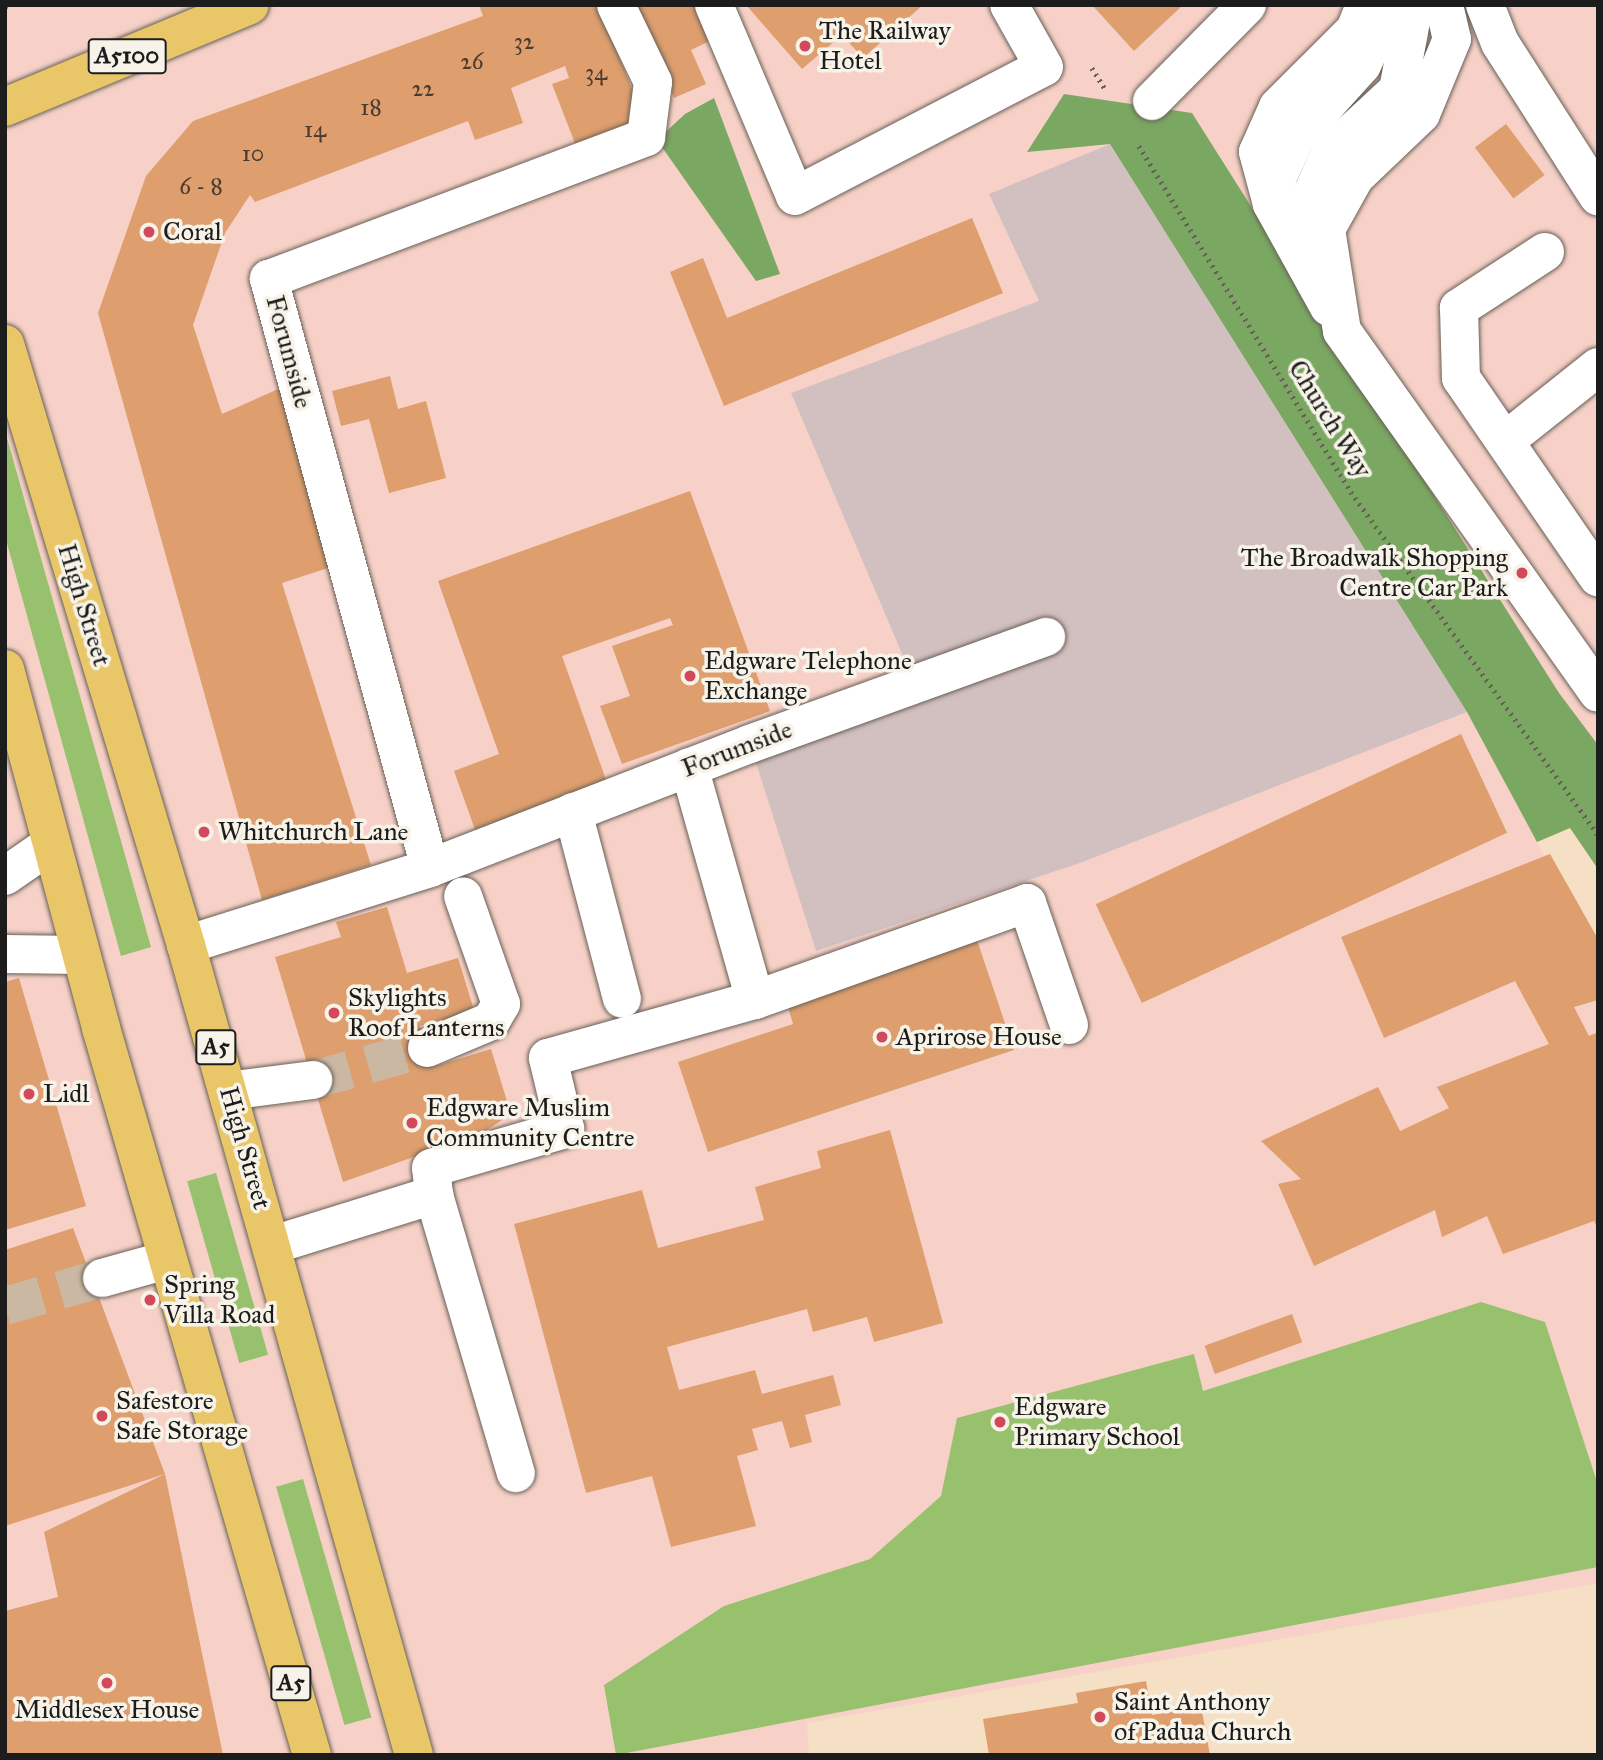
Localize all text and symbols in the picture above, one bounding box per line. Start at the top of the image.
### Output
place label: The Railway Hotel [819,15,951,76]
house number: 32 [514,27,534,55]
road number: A5100 [87,36,167,76]
marker: The Railway Hotel [797,38,813,54]
house number: 26 [460,47,484,75]
house number: 34 [585,58,607,86]
house number: 22 [412,74,434,102]
house number: 18 [360,93,382,121]
house number: 14 [304,115,326,143]
house number: 10 [242,139,264,167]
house number: 6 - 8 [179,172,223,200]
place label: Coral [163,216,222,248]
marker: Coral [141,224,157,240]
street label: Forumside [259,292,319,412]
street label: Church Way [1282,354,1378,484]
street label: High Street [51,540,117,670]
place label: The Broadwalk Shopping Centre Car Park [1241,542,1508,604]
marker: The Broadwalk Shopping Centre Car Park [1514,565,1530,581]
place label: Edgware Telephone Exchange [704,645,912,706]
marker: Edgware Telephone Exchange [682,668,698,684]
street label: Forumside [677,714,797,784]
place label: Whitchurch Lane [218,816,408,848]
marker: Whitchurch Lane [196,824,212,840]
place label: Skylights Roof Lanterns [348,982,504,1044]
marker: Skylights Roof Lanterns [326,1005,342,1021]
place label: Aprirose House [896,1021,1062,1053]
road number: A5 [195,1027,237,1068]
marker: Aprirose House [874,1029,890,1045]
place label: Lidl [43,1078,89,1110]
street label: High Street [213,1083,277,1213]
marker: Lidl [21,1086,37,1102]
place label: Edgware Muslim Community Centre [426,1092,635,1154]
marker: Edgware Muslim Community Centre [404,1115,420,1131]
place label: Spring Villa Road [164,1269,275,1330]
marker: Spring Villa Road [142,1292,158,1308]
place label: Safestore Safe Storage [116,1385,248,1446]
place label: Edgware Primary School [1014,1391,1180,1452]
marker: Safestore Safe Storage [94,1408,110,1424]
marker: Edgware Primary School [992,1414,1008,1430]
road number: A5 [270,1662,312,1703]
marker: Middlesex House [99,1675,115,1691]
place label: Saint Anthony of Padua Church [1114,1686,1291,1748]
place label: Middlesex House [15,1694,199,1726]
marker: Saint Anthony of Padua Church [1092,1709,1108,1725]

